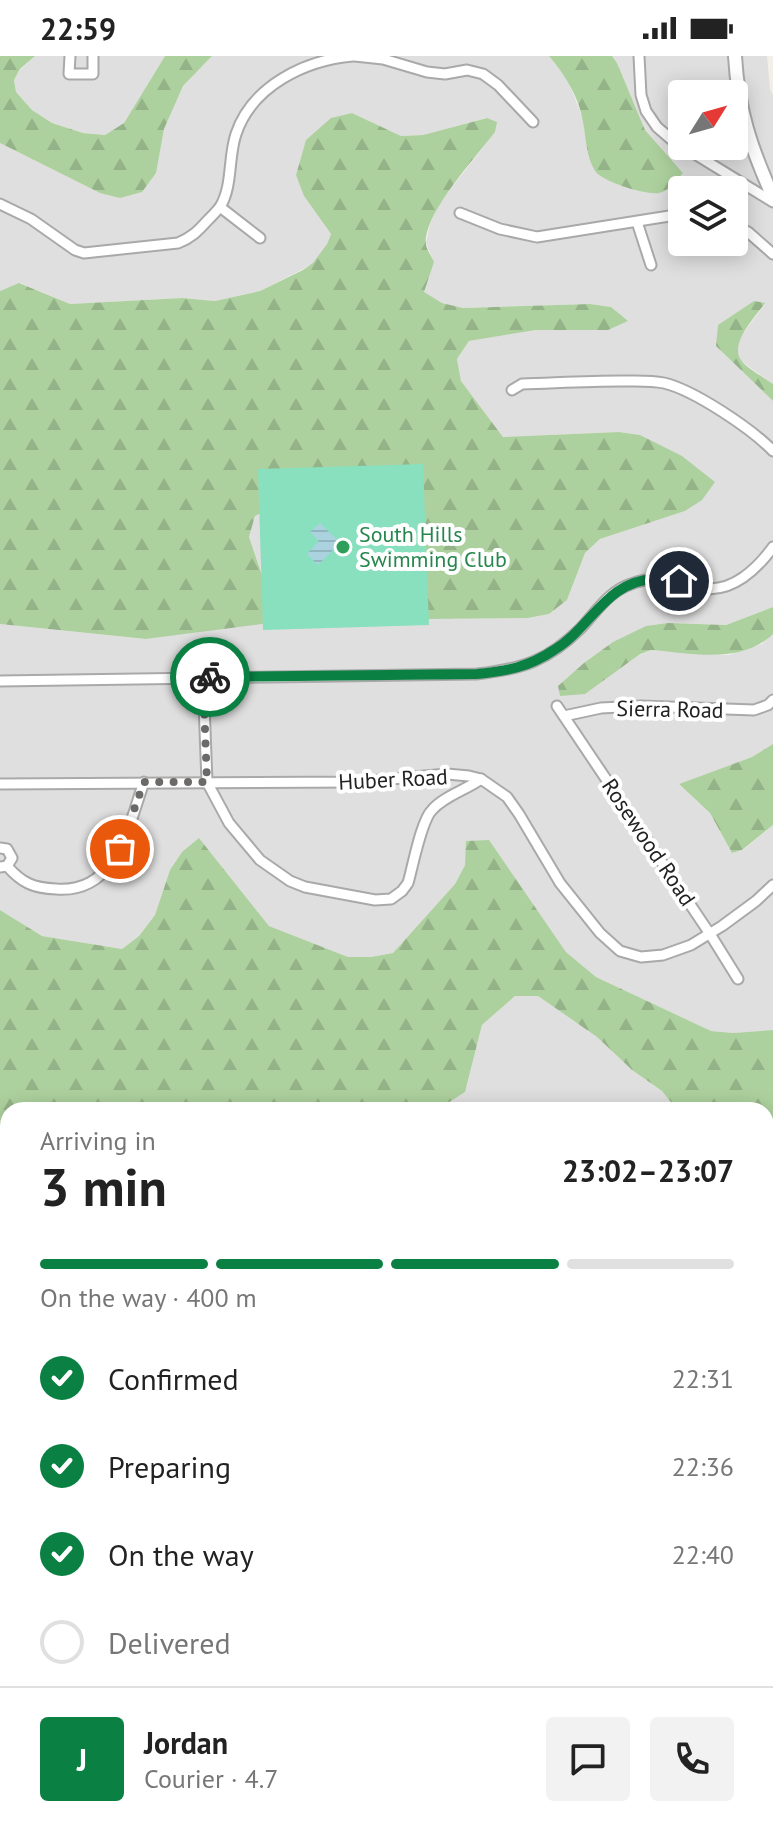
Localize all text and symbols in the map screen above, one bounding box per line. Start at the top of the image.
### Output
text: 22:59 [40,9,116,48]
north arrow [668,80,748,160]
map controls [668,80,748,256]
button: layers [668,176,748,256]
place label: South Hills Swimming Club [359,520,507,573]
marker: South Hills Swimming Club [334,538,352,556]
pin [645,547,713,615]
icon: home [657,559,701,603]
courier [170,637,250,717]
icon: bike [188,655,232,699]
street label: Sierra Road [616,694,724,724]
street label: Huber Road [338,762,448,796]
street label: Rosewood Road [596,773,702,911]
pin [86,815,154,883]
icon: bag [98,827,142,871]
text: Arriving in [40,1124,156,1157]
text: 23:02–23:07 [562,1151,734,1190]
text: 3 min [40,1153,167,1220]
text: On the way · 400 m [40,1281,257,1314]
icon: check [40,1356,84,1400]
text: Confirmed [108,1359,239,1398]
text: 22:31 [672,1362,734,1395]
icon: check [40,1444,84,1488]
text: Preparing [108,1447,231,1486]
text: 22:36 [672,1450,734,1483]
icon: check [40,1532,84,1576]
text: On the way [108,1535,254,1574]
text: 22:40 [672,1538,734,1571]
text: Delivered [108,1623,231,1662]
button: chat [546,1717,630,1801]
button: phone [650,1717,734,1801]
text: Jordan [144,1723,228,1762]
text: J [77,1740,87,1779]
text: Courier · 4.7 [144,1762,278,1795]

